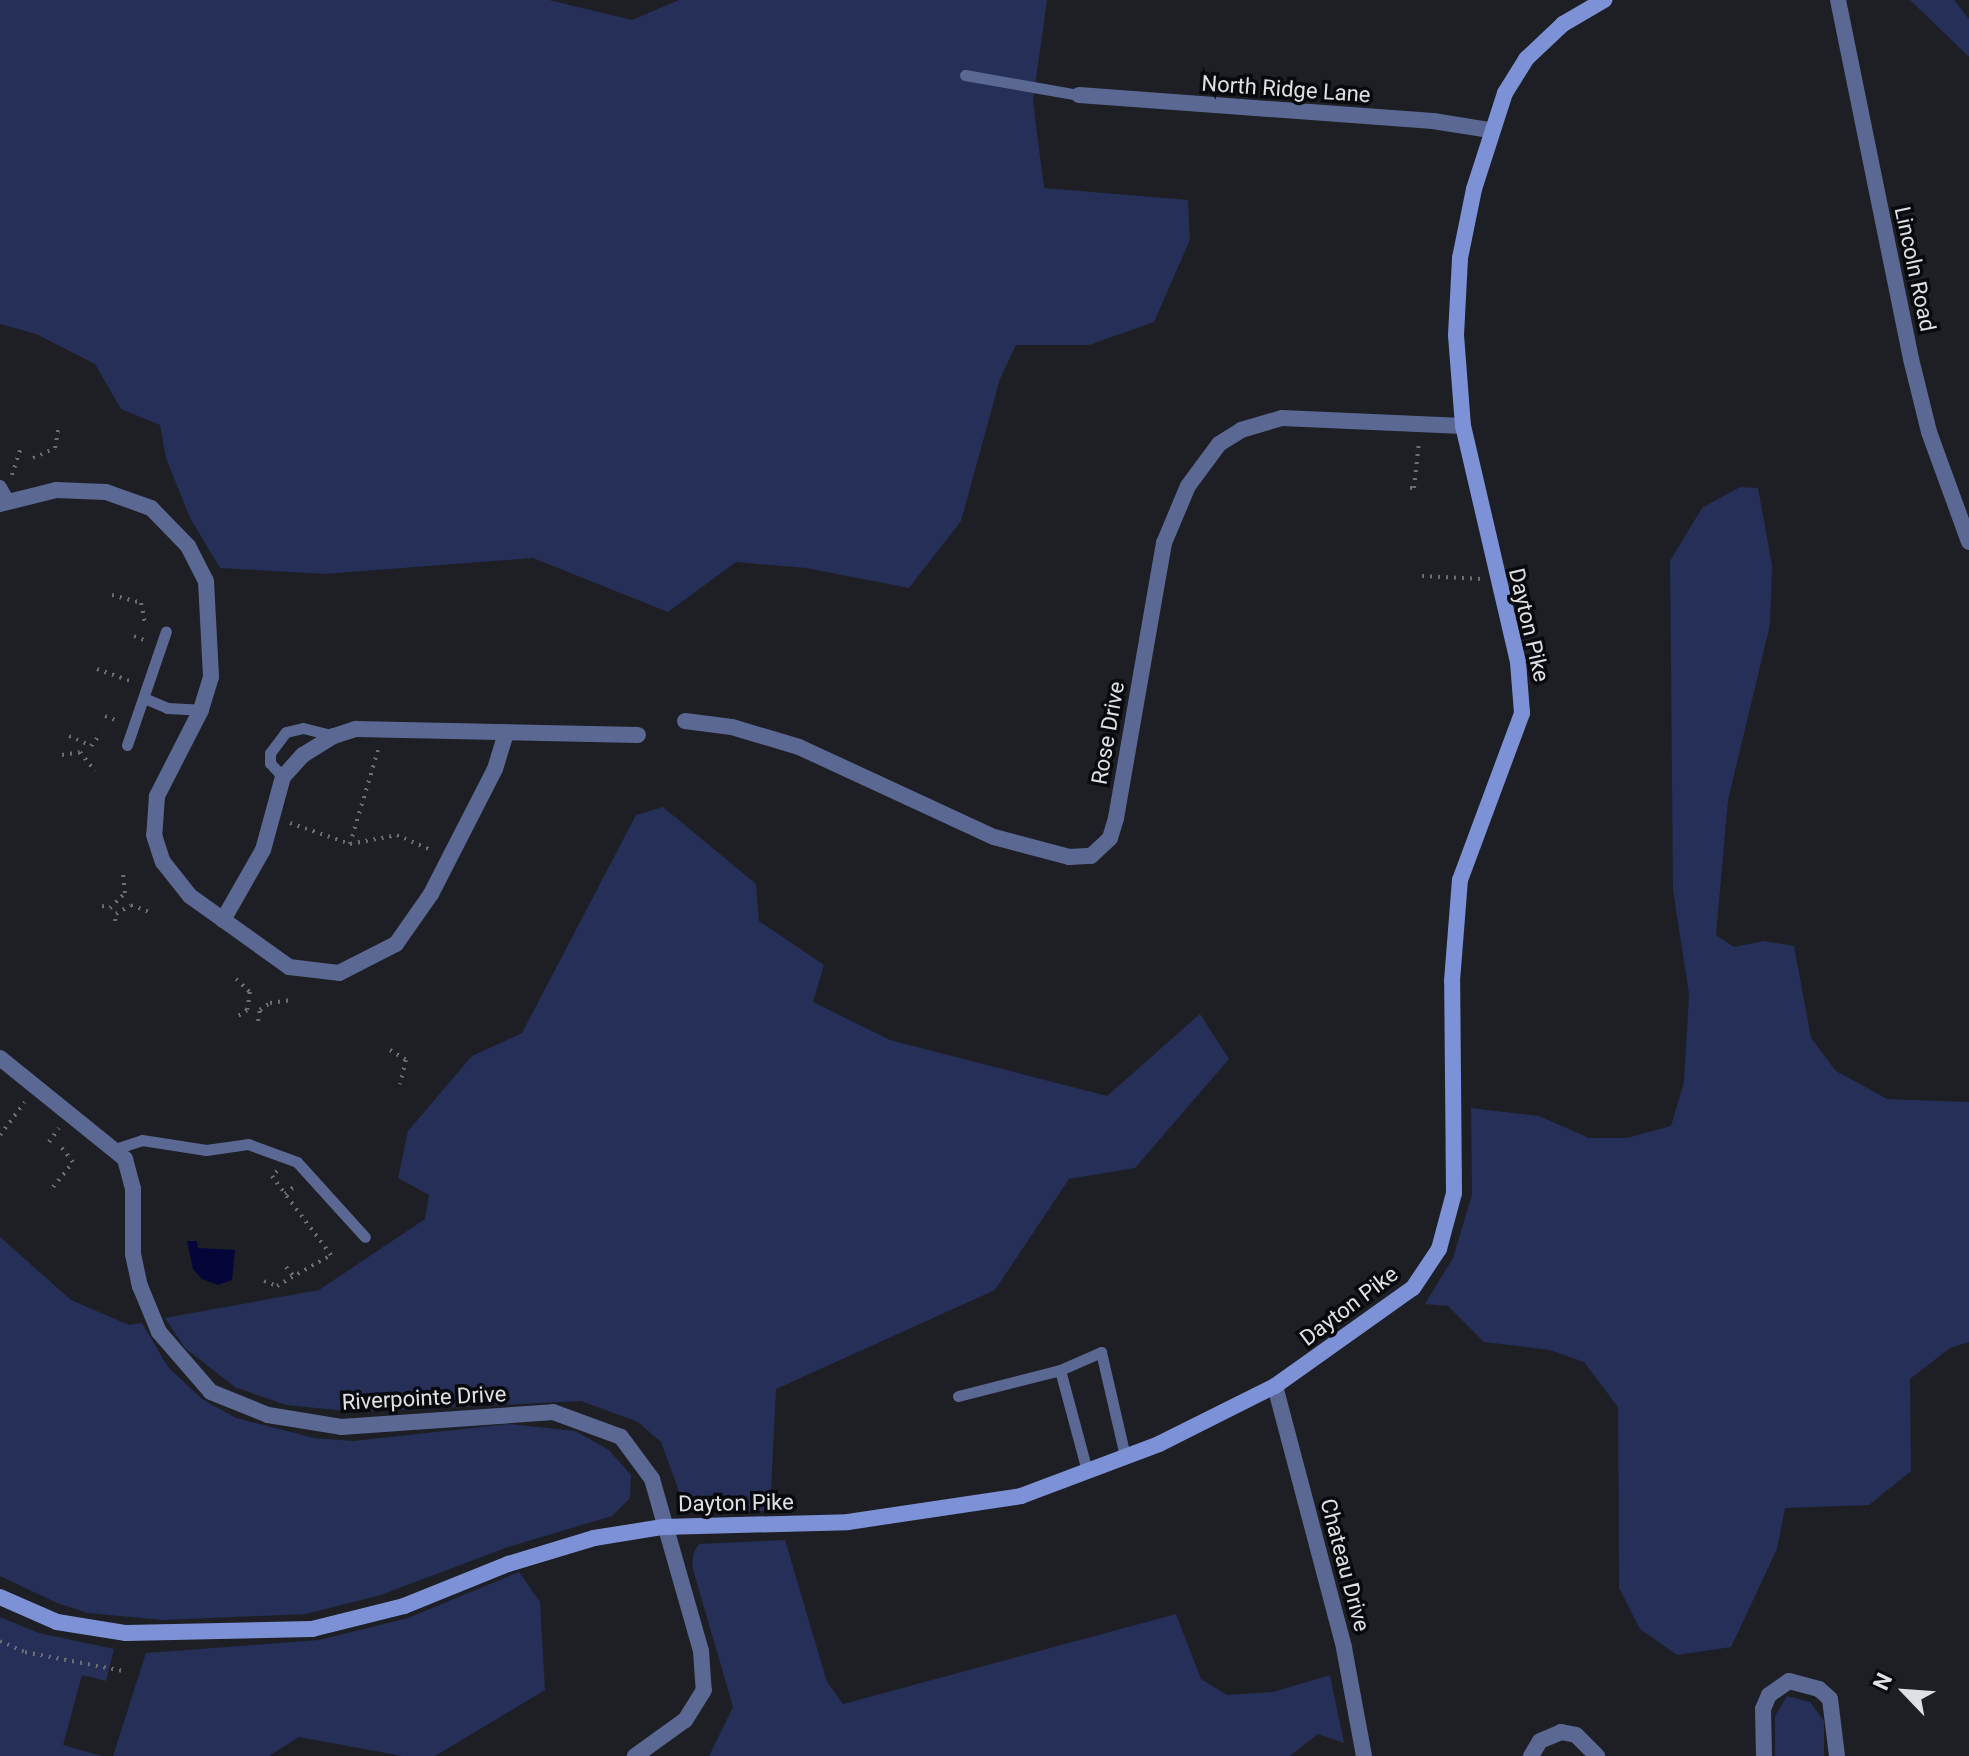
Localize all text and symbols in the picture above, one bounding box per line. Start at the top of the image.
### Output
street label: North Ridge Lane [1201,70,1371,108]
street label: Lincoln Road [1889,204,1941,334]
street label: Dayton Pike [1503,566,1555,684]
street label: Rose Drive [1086,679,1130,787]
street label: Dayton Pike [1295,1261,1403,1351]
street label: Riverpointe Drive [341,1381,507,1415]
street label: Dayton Pike [678,1489,794,1517]
street label: Chateau Drive [1315,1496,1375,1634]
north arrow [1865,1652,1945,1732]
text: N [1868,1669,1897,1694]

